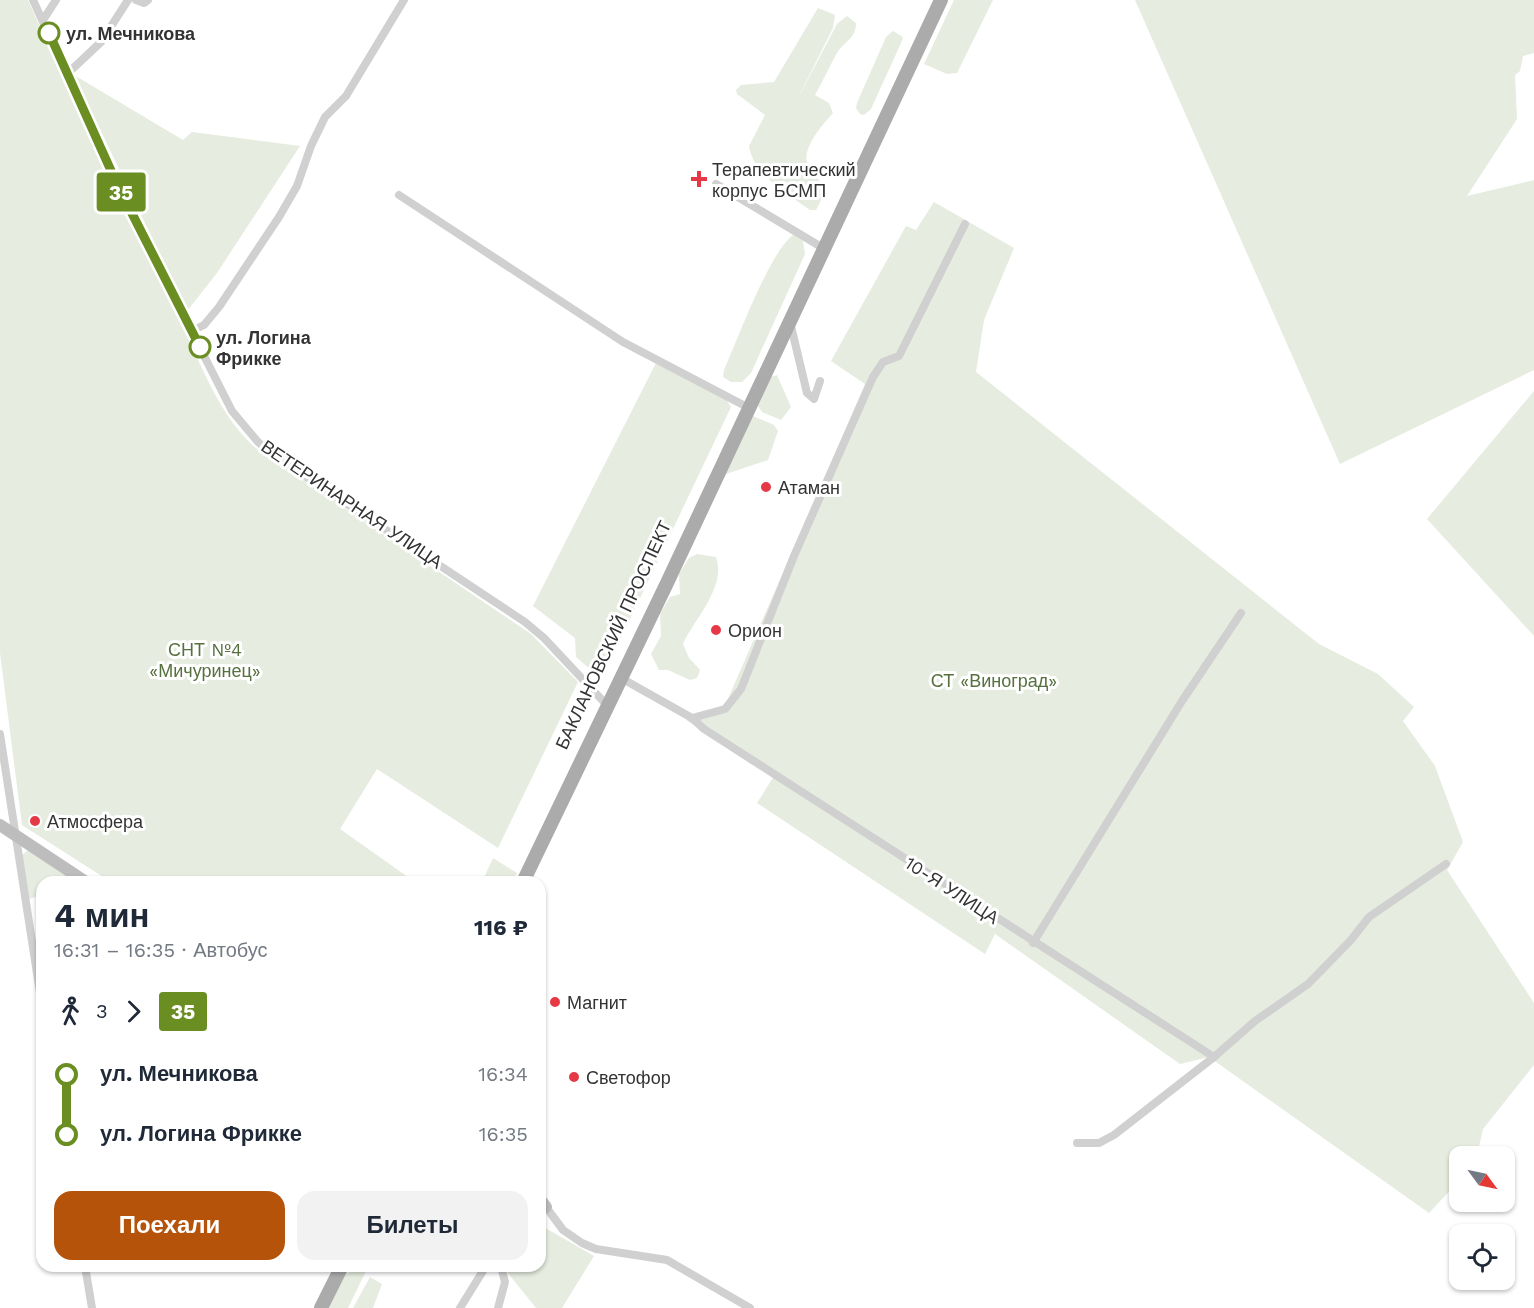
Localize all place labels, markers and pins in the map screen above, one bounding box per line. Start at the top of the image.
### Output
marker: ул. Мечникова [38,22,60,44]
place label: ул. Мечникова [66,23,196,44]
place label: Терапевтический корпус БСМП [712,159,856,201]
marker: Терапевтический корпус БСМП [690,170,708,188]
place label: ул. Логина Фрикке [216,327,312,369]
marker: ул. Логина Фрикке [189,336,211,358]
place label: Атаман [778,477,840,498]
marker: Атаман [759,480,773,494]
place label: Орион [728,620,782,641]
marker: Орион [709,623,723,637]
place label: Атмосфера [47,811,144,832]
marker: Атмосфера [28,814,42,828]
place label: Магнит [567,992,627,1013]
marker: Магнит [548,995,562,1009]
place label: Светофор [586,1067,671,1088]
marker: Светофор [567,1070,581,1084]

